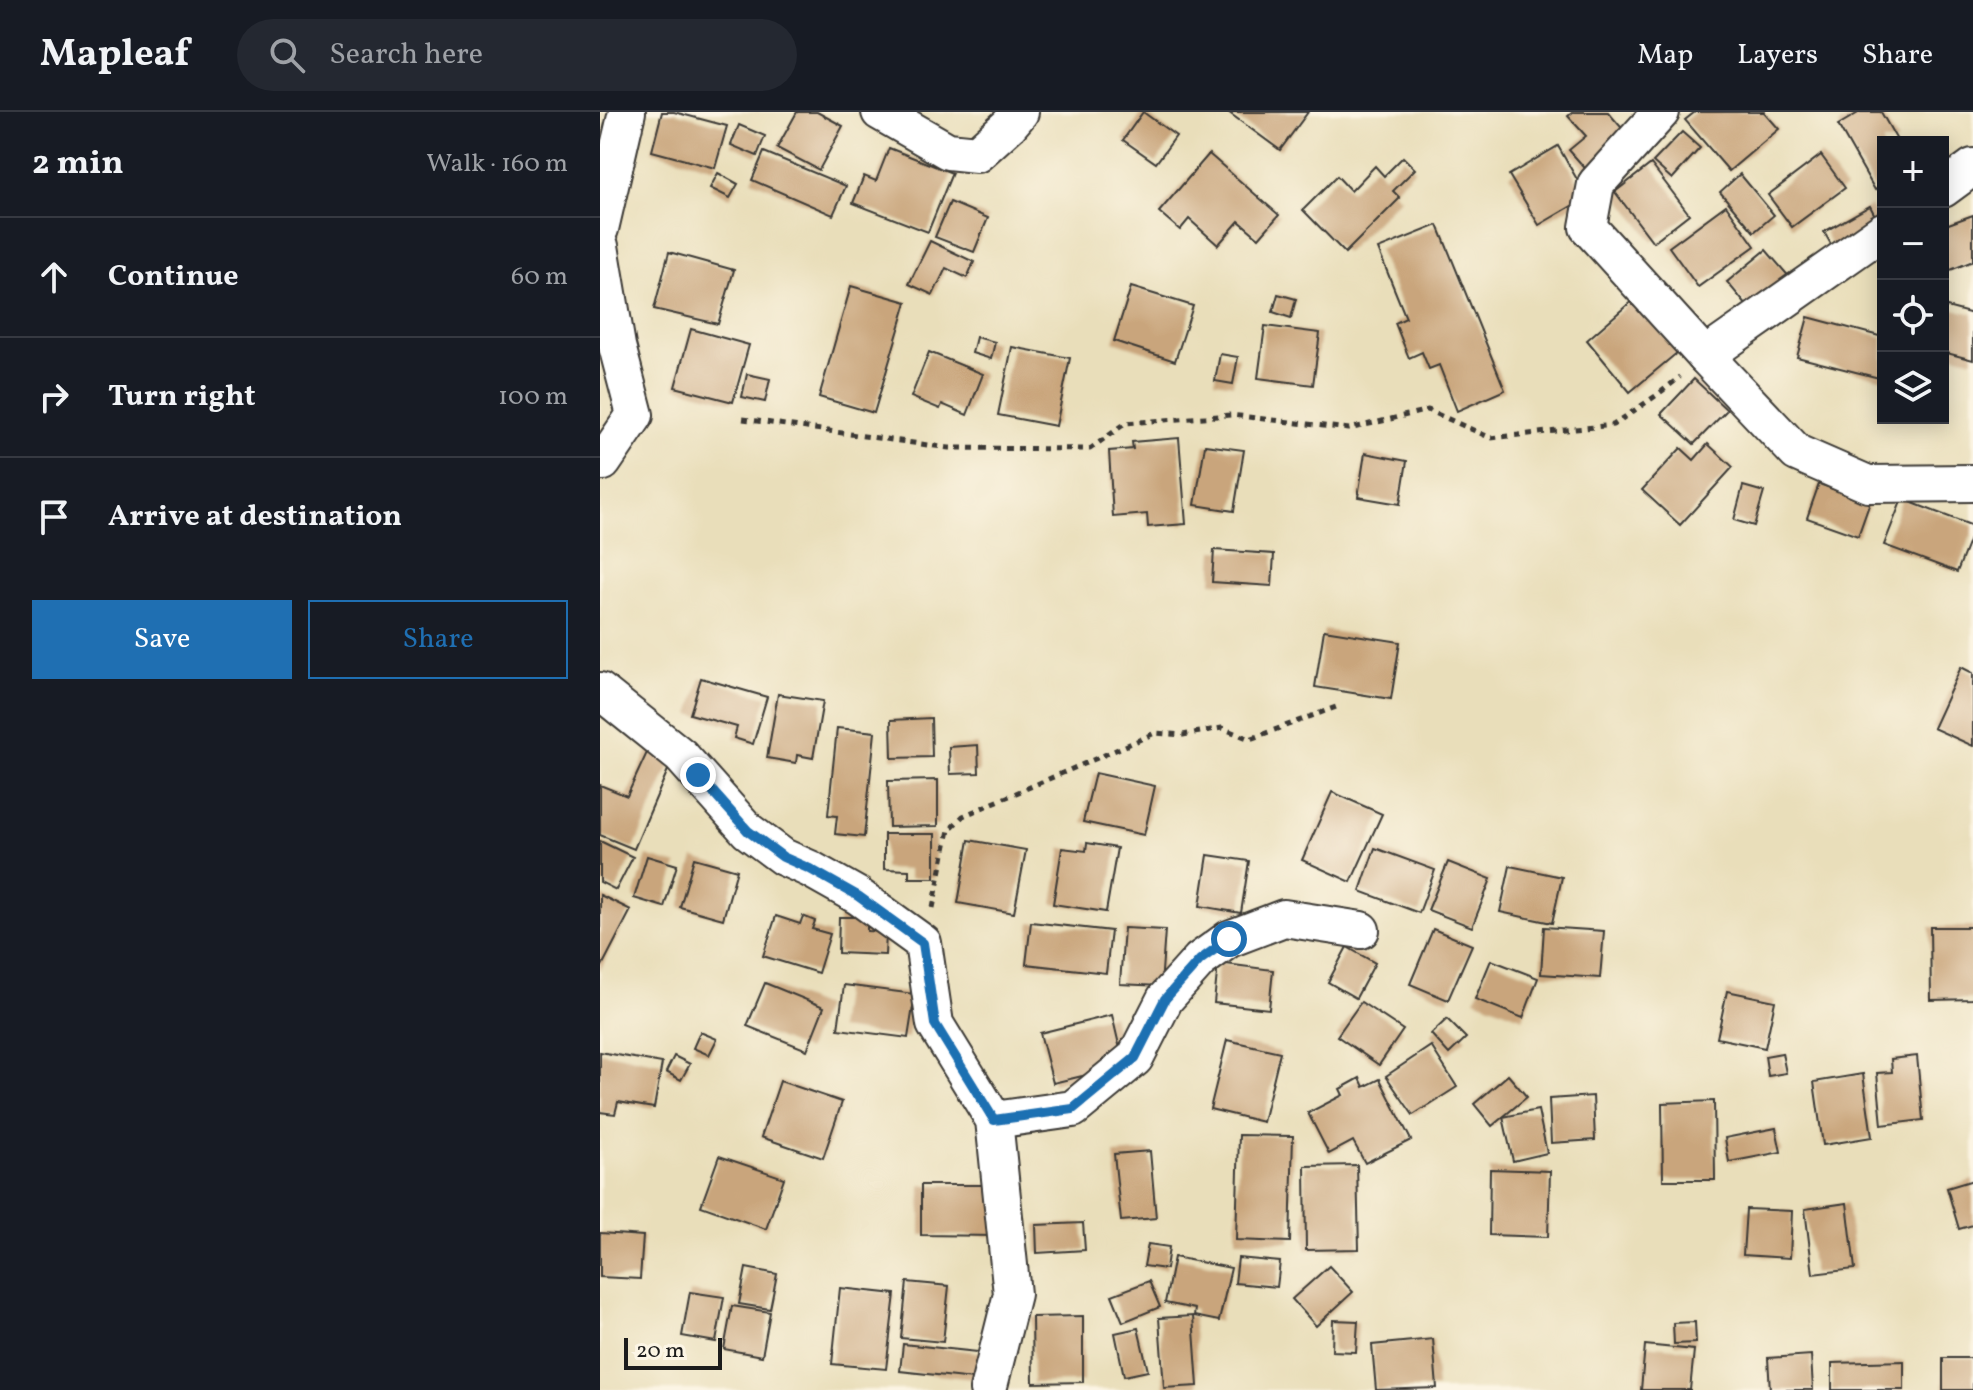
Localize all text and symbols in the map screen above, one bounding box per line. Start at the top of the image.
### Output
search box [237,19,797,91]
text: Mapleaf [40,29,189,82]
icon: search [265,33,309,77]
text: Search here [329,34,483,76]
text: Map [1637,36,1693,75]
text: Layers [1737,36,1818,75]
text: Share [1862,36,1933,75]
map controls [1877,136,1949,424]
button: + [1877,136,1949,208]
text: 2 min [32,141,124,188]
text: Walk · 160 m [426,146,568,182]
button: − [1877,208,1949,280]
icon: ahead [32,255,76,299]
text: Continue [108,256,239,298]
text: 60 m [511,259,568,295]
button: locate [1877,280,1949,352]
button: layers [1877,352,1949,424]
icon: right [32,375,76,419]
text: Turn right [108,376,256,418]
text: 100 m [498,379,568,415]
icon: arrive [32,495,76,539]
text: Arrive at destination [108,496,402,538]
button: Save [32,600,292,679]
button: Share [308,600,568,679]
route end [680,757,716,793]
route start [1211,921,1247,957]
scale bar [624,1334,722,1370]
text: 20 m [636,1336,685,1367]

